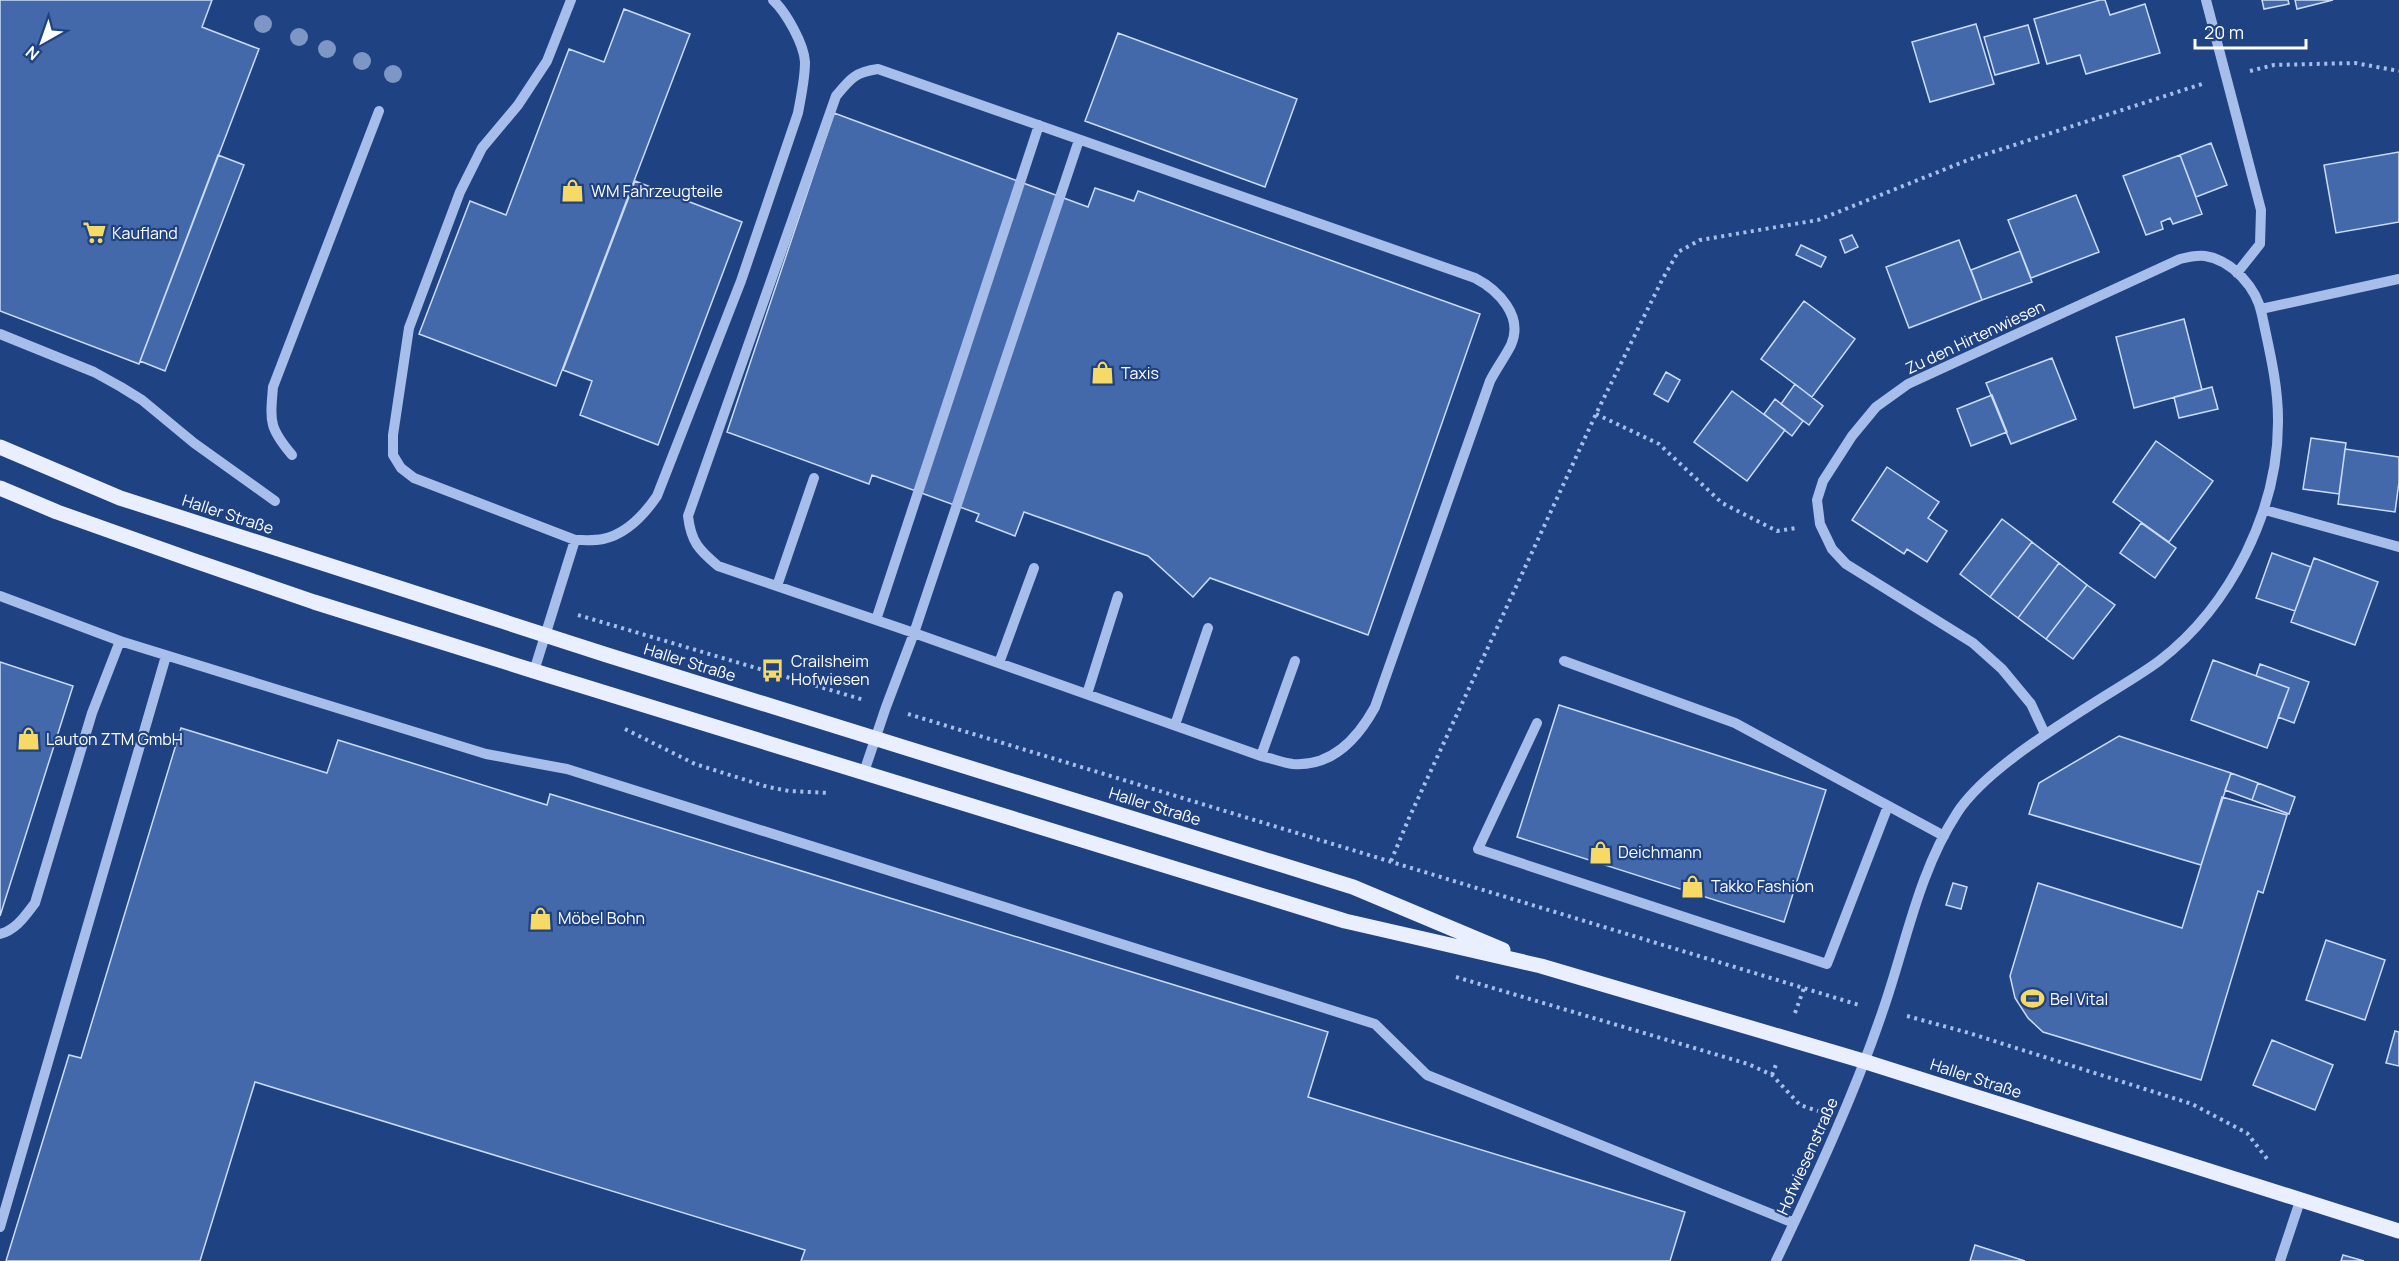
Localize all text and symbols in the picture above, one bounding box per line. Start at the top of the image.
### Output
north arrow [12,12,72,72]
scale bar [2195,12,2306,50]
text: 20 m [2204,20,2244,44]
text: N [21,41,44,66]
shop icon: WM Fahrzeugteile [560,178,586,204]
place label: WM Fahrzeugteile [591,180,723,202]
supermarket icon: Kaufland [81,220,107,246]
place label: Kaufland [112,222,178,244]
street label: Zu den Hirtenwiesen [1902,295,2048,379]
shop icon: Taxis [1090,360,1116,386]
place label: Taxis [1121,362,1159,384]
street label: Haller Straße [179,489,277,539]
street label: Haller Straße [641,638,739,686]
place label: Crailsheim Hofwiesen [791,650,869,690]
bus stop icon: Crailsheim Hofwiesen [760,657,786,683]
shop icon: Lauton ZTM GmbH [15,726,41,752]
place label: Lauton ZTM GmbH [46,728,183,750]
street label: Haller Straße [1106,782,1204,830]
shop icon: Deichmann [1587,839,1613,865]
place label: Deichmann [1618,841,1702,863]
shop icon: Takko Fashion [1680,873,1706,899]
place label: Takko Fashion [1711,875,1814,897]
shop icon: Möbel Bohn [527,905,553,931]
place label: Möbel Bohn [558,907,645,929]
sports icon: Bel Vital [2019,986,2045,1012]
place label: Bel Vital [2050,988,2108,1010]
street label: Haller Straße [1927,1053,2025,1103]
street label: Hofwiesenstraße [1771,1094,1843,1218]

